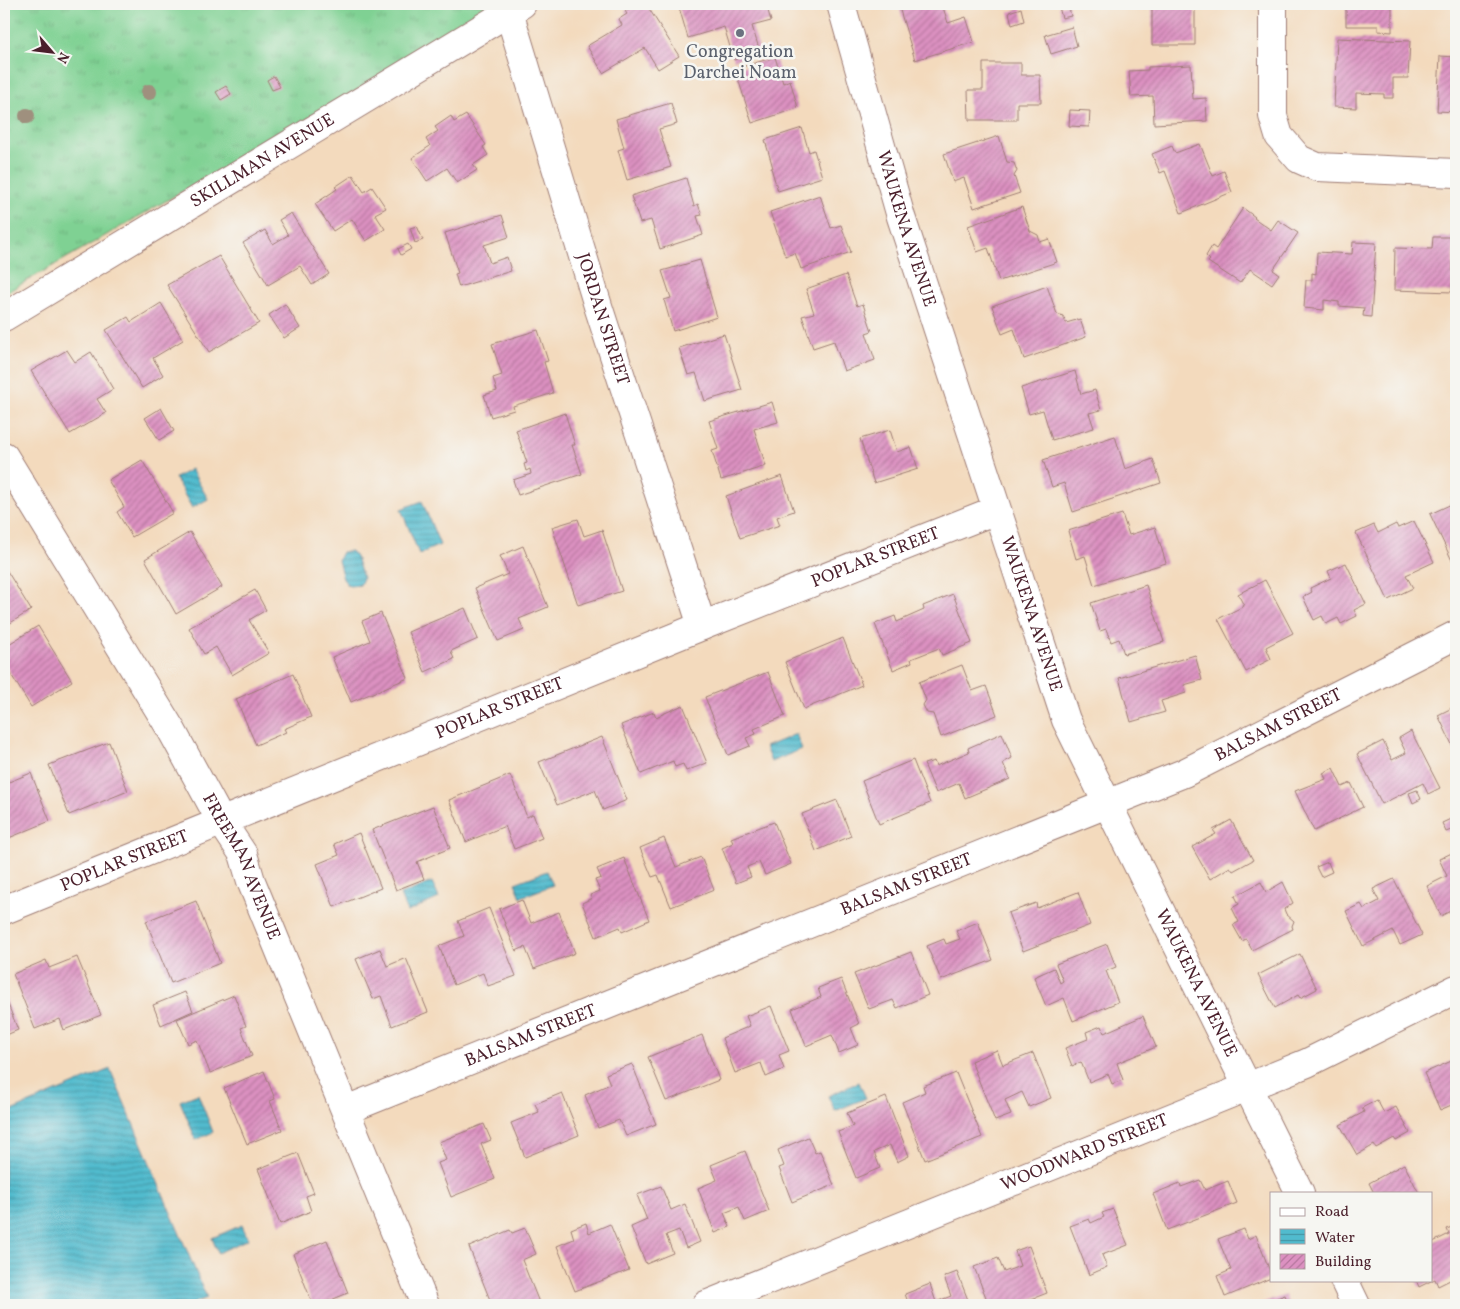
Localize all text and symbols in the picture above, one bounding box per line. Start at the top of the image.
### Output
marker: Congregation Darchei Noam [734,27,746,39]
north arrow [28,28,78,78]
place label: Congregation Darchei Noam [683,40,797,86]
text: N [51,48,73,66]
street label: SKILLMAN AVENUE [186,107,340,214]
street label: WAUKENA AVENUE [870,148,942,310]
street label: JORDAN STREET [570,250,636,389]
street label: POPLAR STREET [807,521,944,594]
street label: WAUKENA AVENUE [994,533,1068,695]
street label: POPLAR STREET [432,671,568,746]
street label: BALSAM STREET [1210,682,1347,768]
street label: FREEMAN AVENUE [196,789,286,944]
street label: POPLAR STREET [57,824,193,898]
street label: BALSAM STREET [837,847,976,922]
street label: WAUKENA AVENUE [1149,905,1243,1061]
street label: BALSAM STREET [461,998,601,1073]
street label: WOODWARD STREET [997,1108,1172,1198]
legend [1270,1192,1432,1282]
text: Road [1315,1202,1349,1223]
text: Water [1315,1228,1355,1249]
text: Building [1315,1252,1372,1273]

